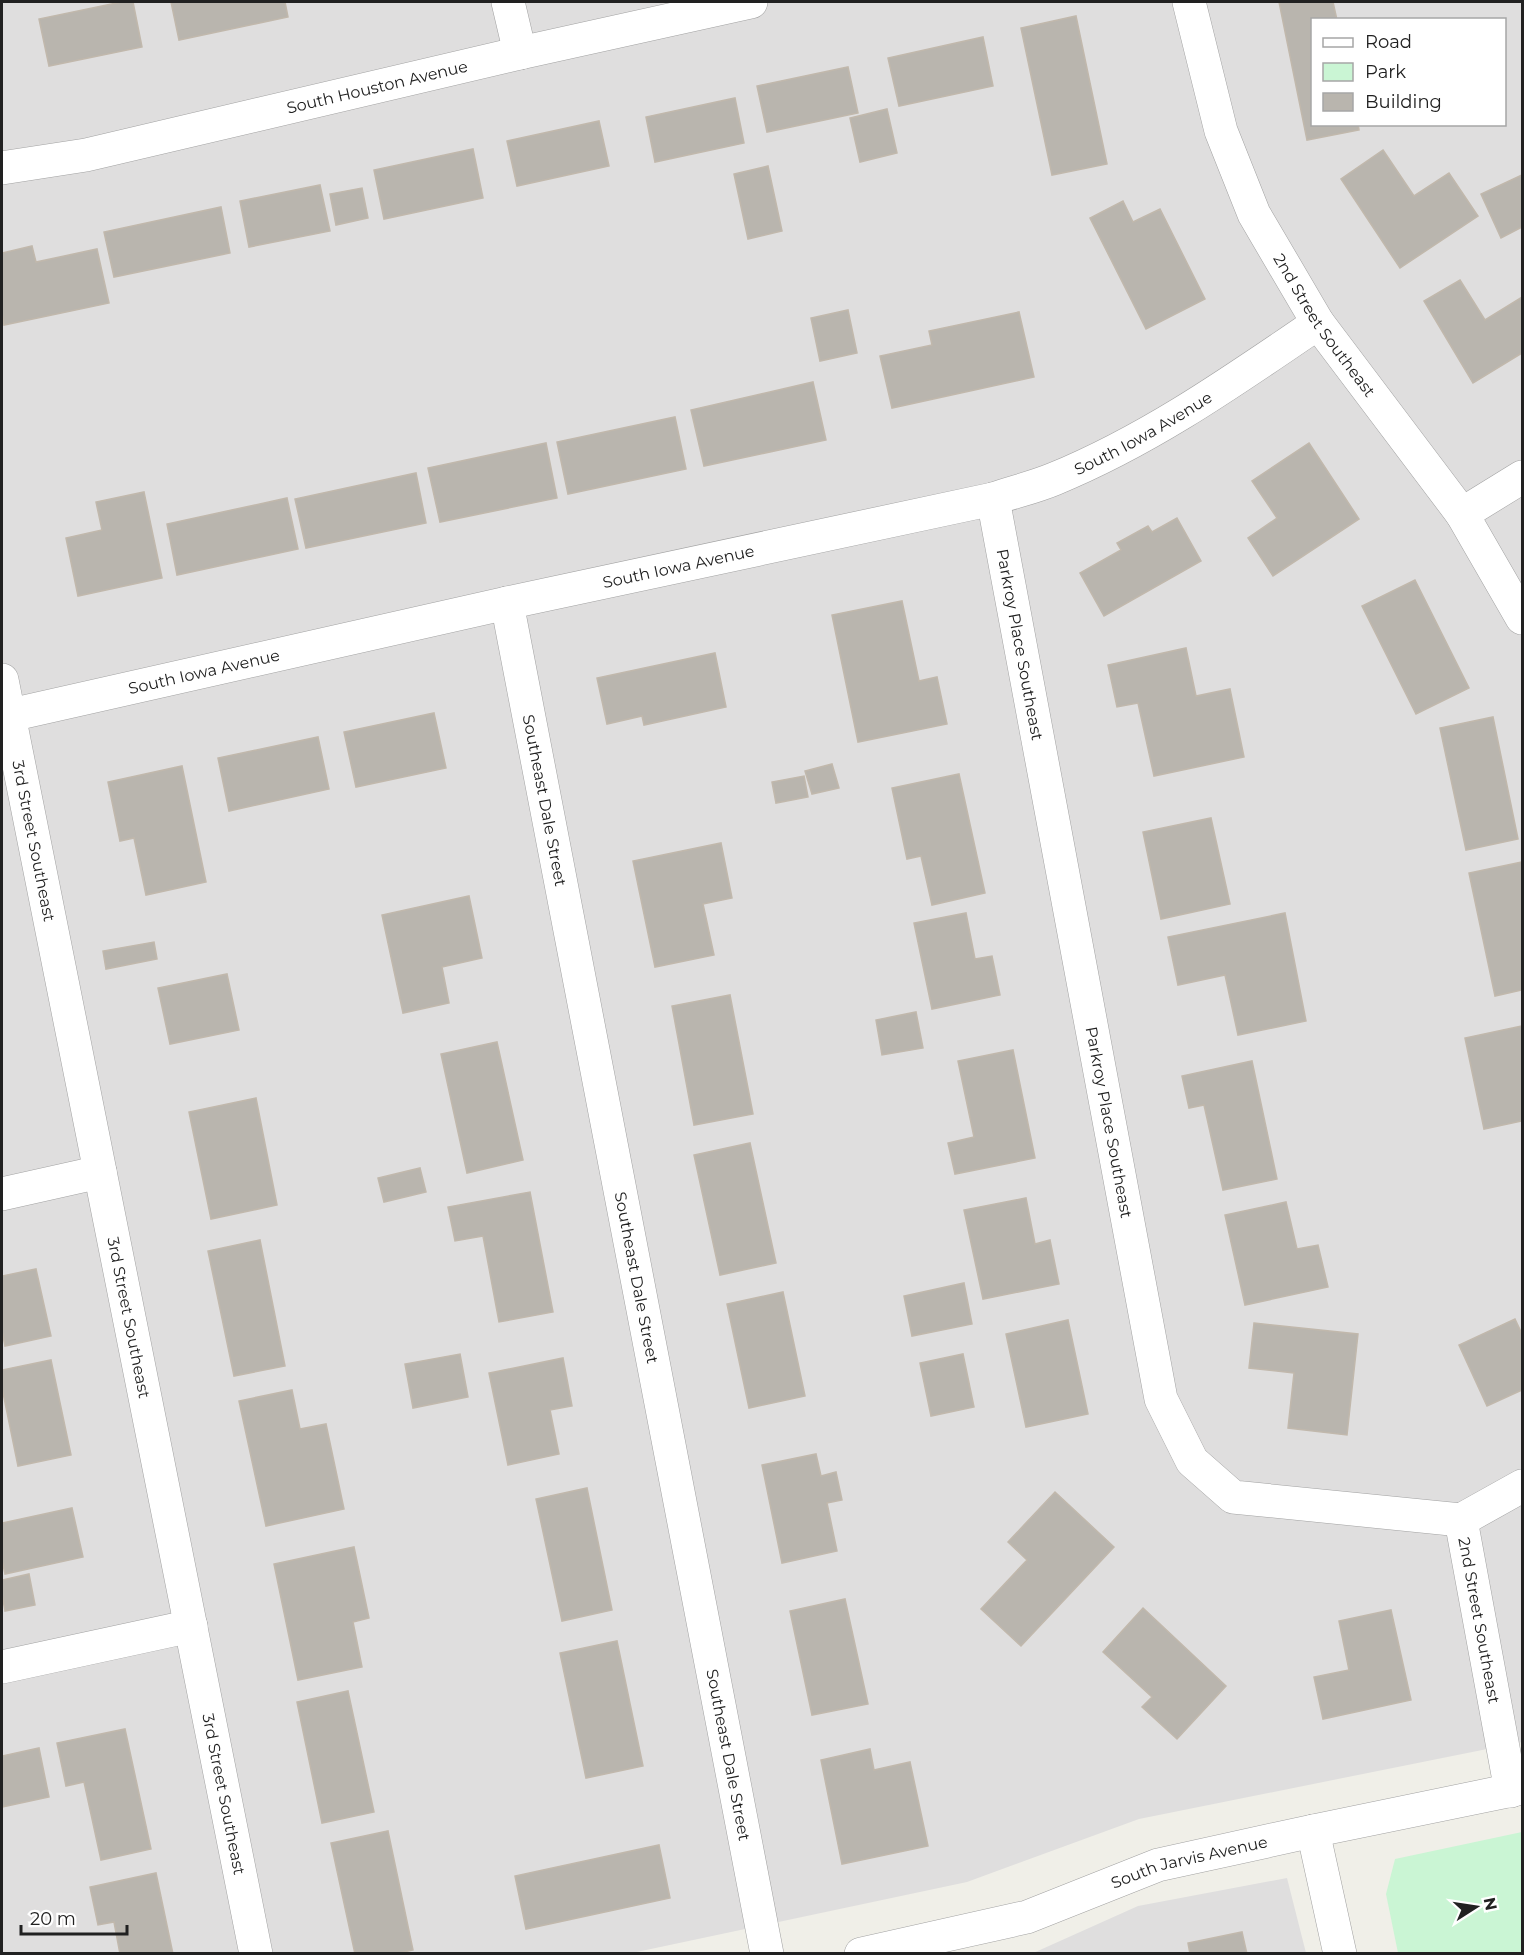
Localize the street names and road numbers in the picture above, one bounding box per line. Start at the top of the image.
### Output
street label: South Houston Avenue [285,57,470,118]
street label: 2nd Street Southeast [1269,250,1380,401]
street label: South Iowa Avenue [1071,388,1216,479]
street label: South Iowa Avenue [601,541,756,592]
street label: Parkroy Place Southeast [992,547,1047,742]
street label: South Iowa Avenue [126,646,282,698]
street label: Southeast Dale Street [519,713,570,889]
street label: 3rd Street Southeast [8,759,59,924]
street label: Parkroy Place Southeast [1082,1025,1136,1220]
street label: Southeast Dale Street [611,1190,662,1366]
street label: 3rd Street Southeast [103,1235,154,1400]
street label: 2nd Street Southeast [1454,1536,1504,1706]
street label: Southeast Dale Street [702,1667,754,1843]
street label: 3rd Street Southeast [198,1712,249,1877]
street label: South Jarvis Avenue [1108,1832,1269,1893]

